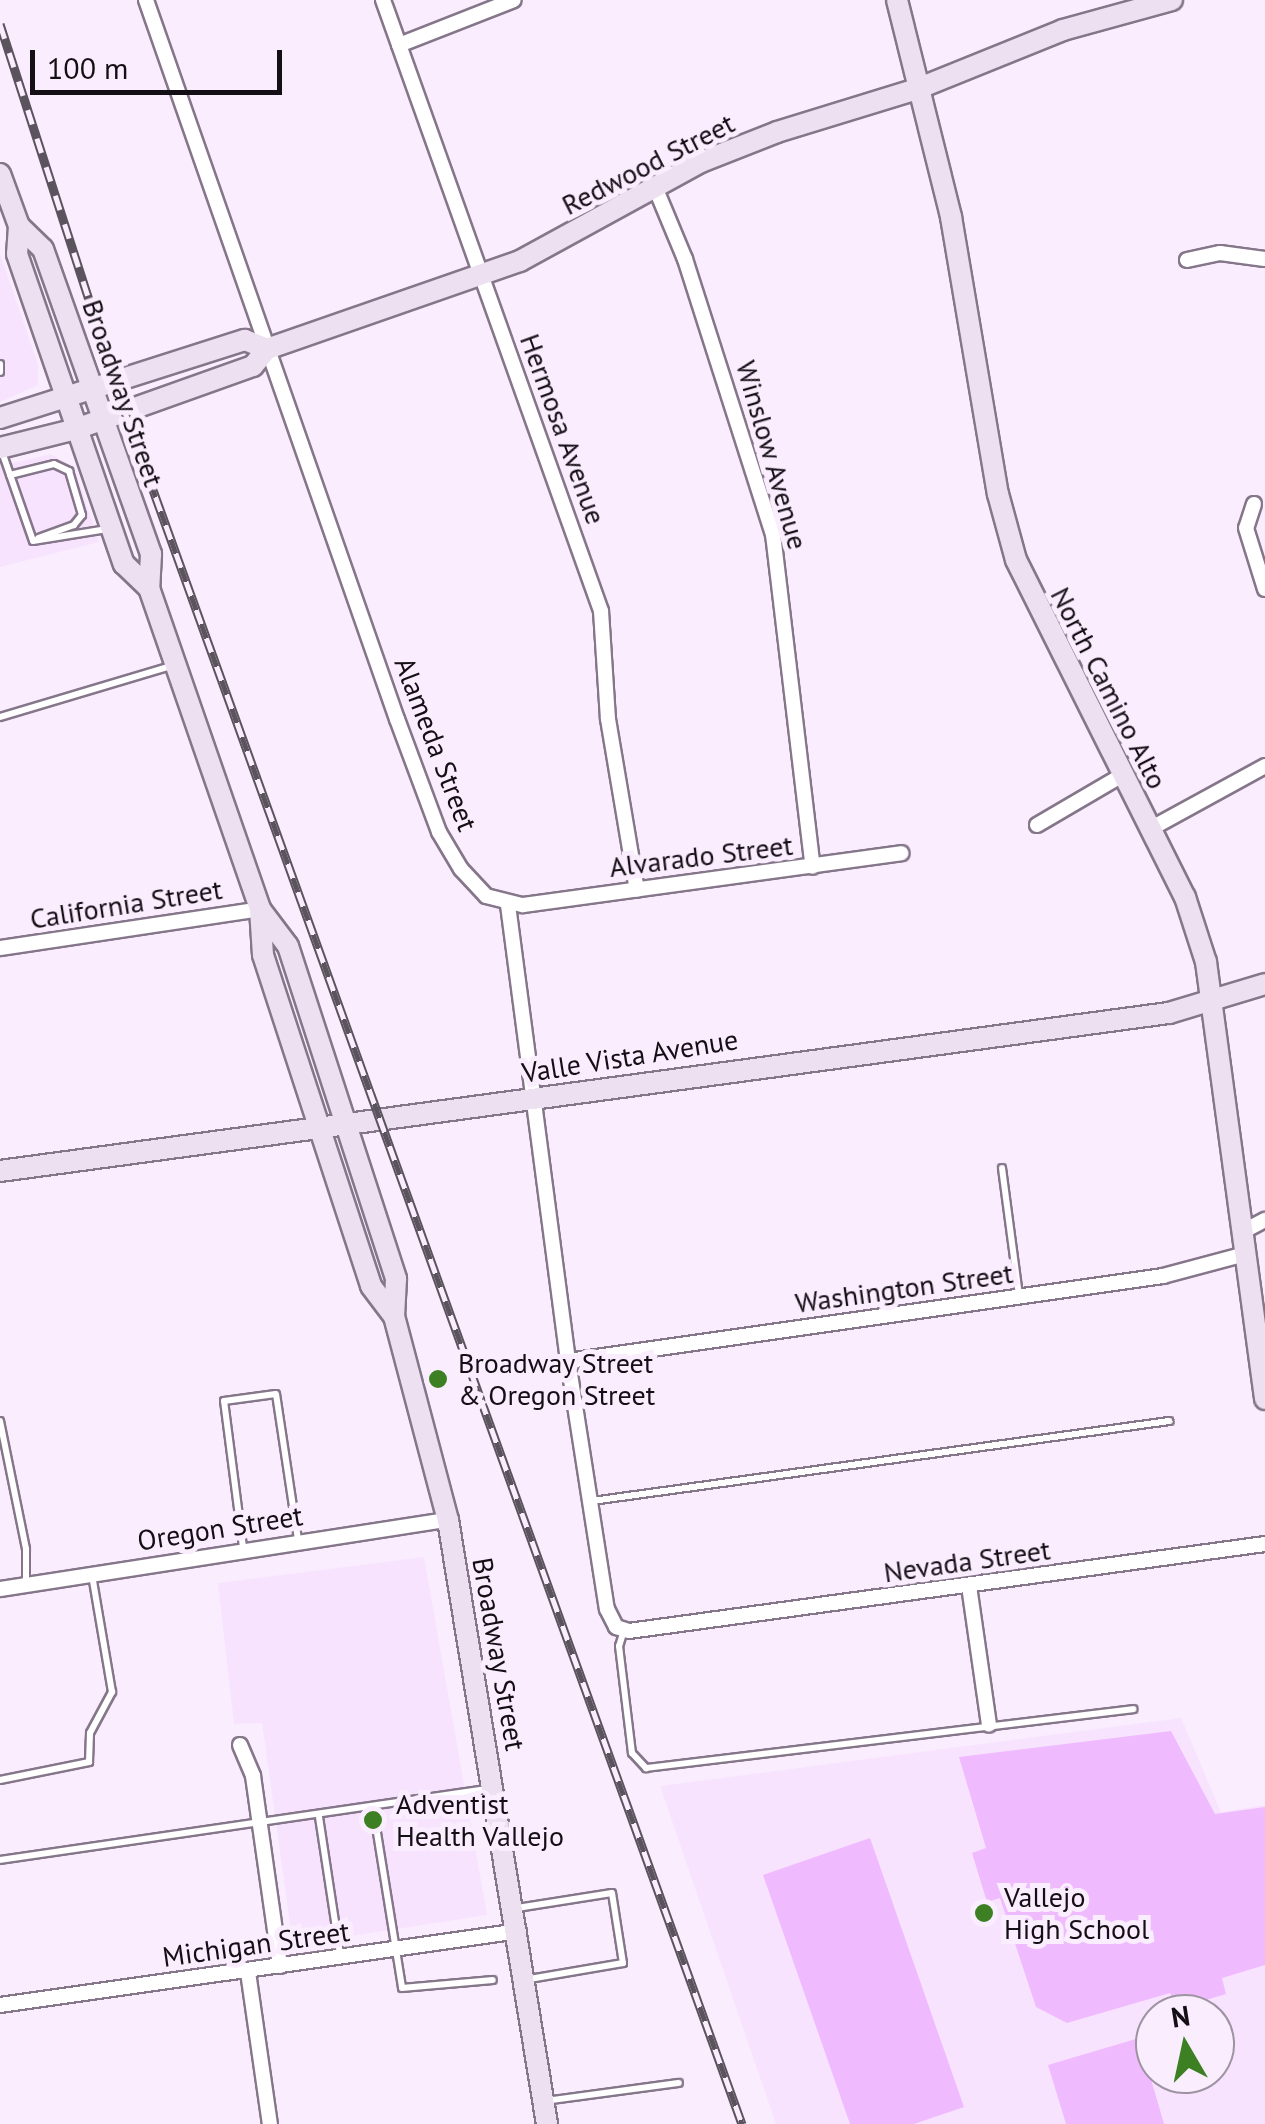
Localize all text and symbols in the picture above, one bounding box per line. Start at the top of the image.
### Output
scale bar [35,30,288,92]
text: 100 m [47,48,128,87]
street label: Redwood Street [556,106,740,222]
street label: Broadway Street [75,295,171,491]
street label: Hermosa Avenue [513,329,613,529]
street label: Winslow Avenue [729,356,815,554]
street label: North Camino Alto [1043,581,1175,795]
street label: Alameda Street [387,652,485,836]
street label: Alvarado Street [607,828,795,884]
street label: California Street [28,872,224,936]
street label: Valle Vista Avenue [519,1022,741,1090]
street label: Washington Street [793,1256,1015,1320]
place label: Broadway Street & Oregon Street [458,1346,655,1412]
marker: Broadway Street & Oregon Street [427,1368,449,1390]
street label: Oregon Street [135,1498,305,1558]
street label: Nevada Street [882,1533,1052,1589]
street label: Broadway Street [465,1554,533,1754]
place label: Adventist Health Vallejo [396,1787,565,1853]
marker: Adventist Health Vallejo [360,1807,386,1833]
place label: Vallejo High School [1004,1880,1149,1946]
marker: Vallejo High School [973,1902,995,1924]
street label: Michigan Street [160,1914,352,1974]
north arrow [1135,1994,1235,2094]
text: N [1169,1996,1193,2036]

